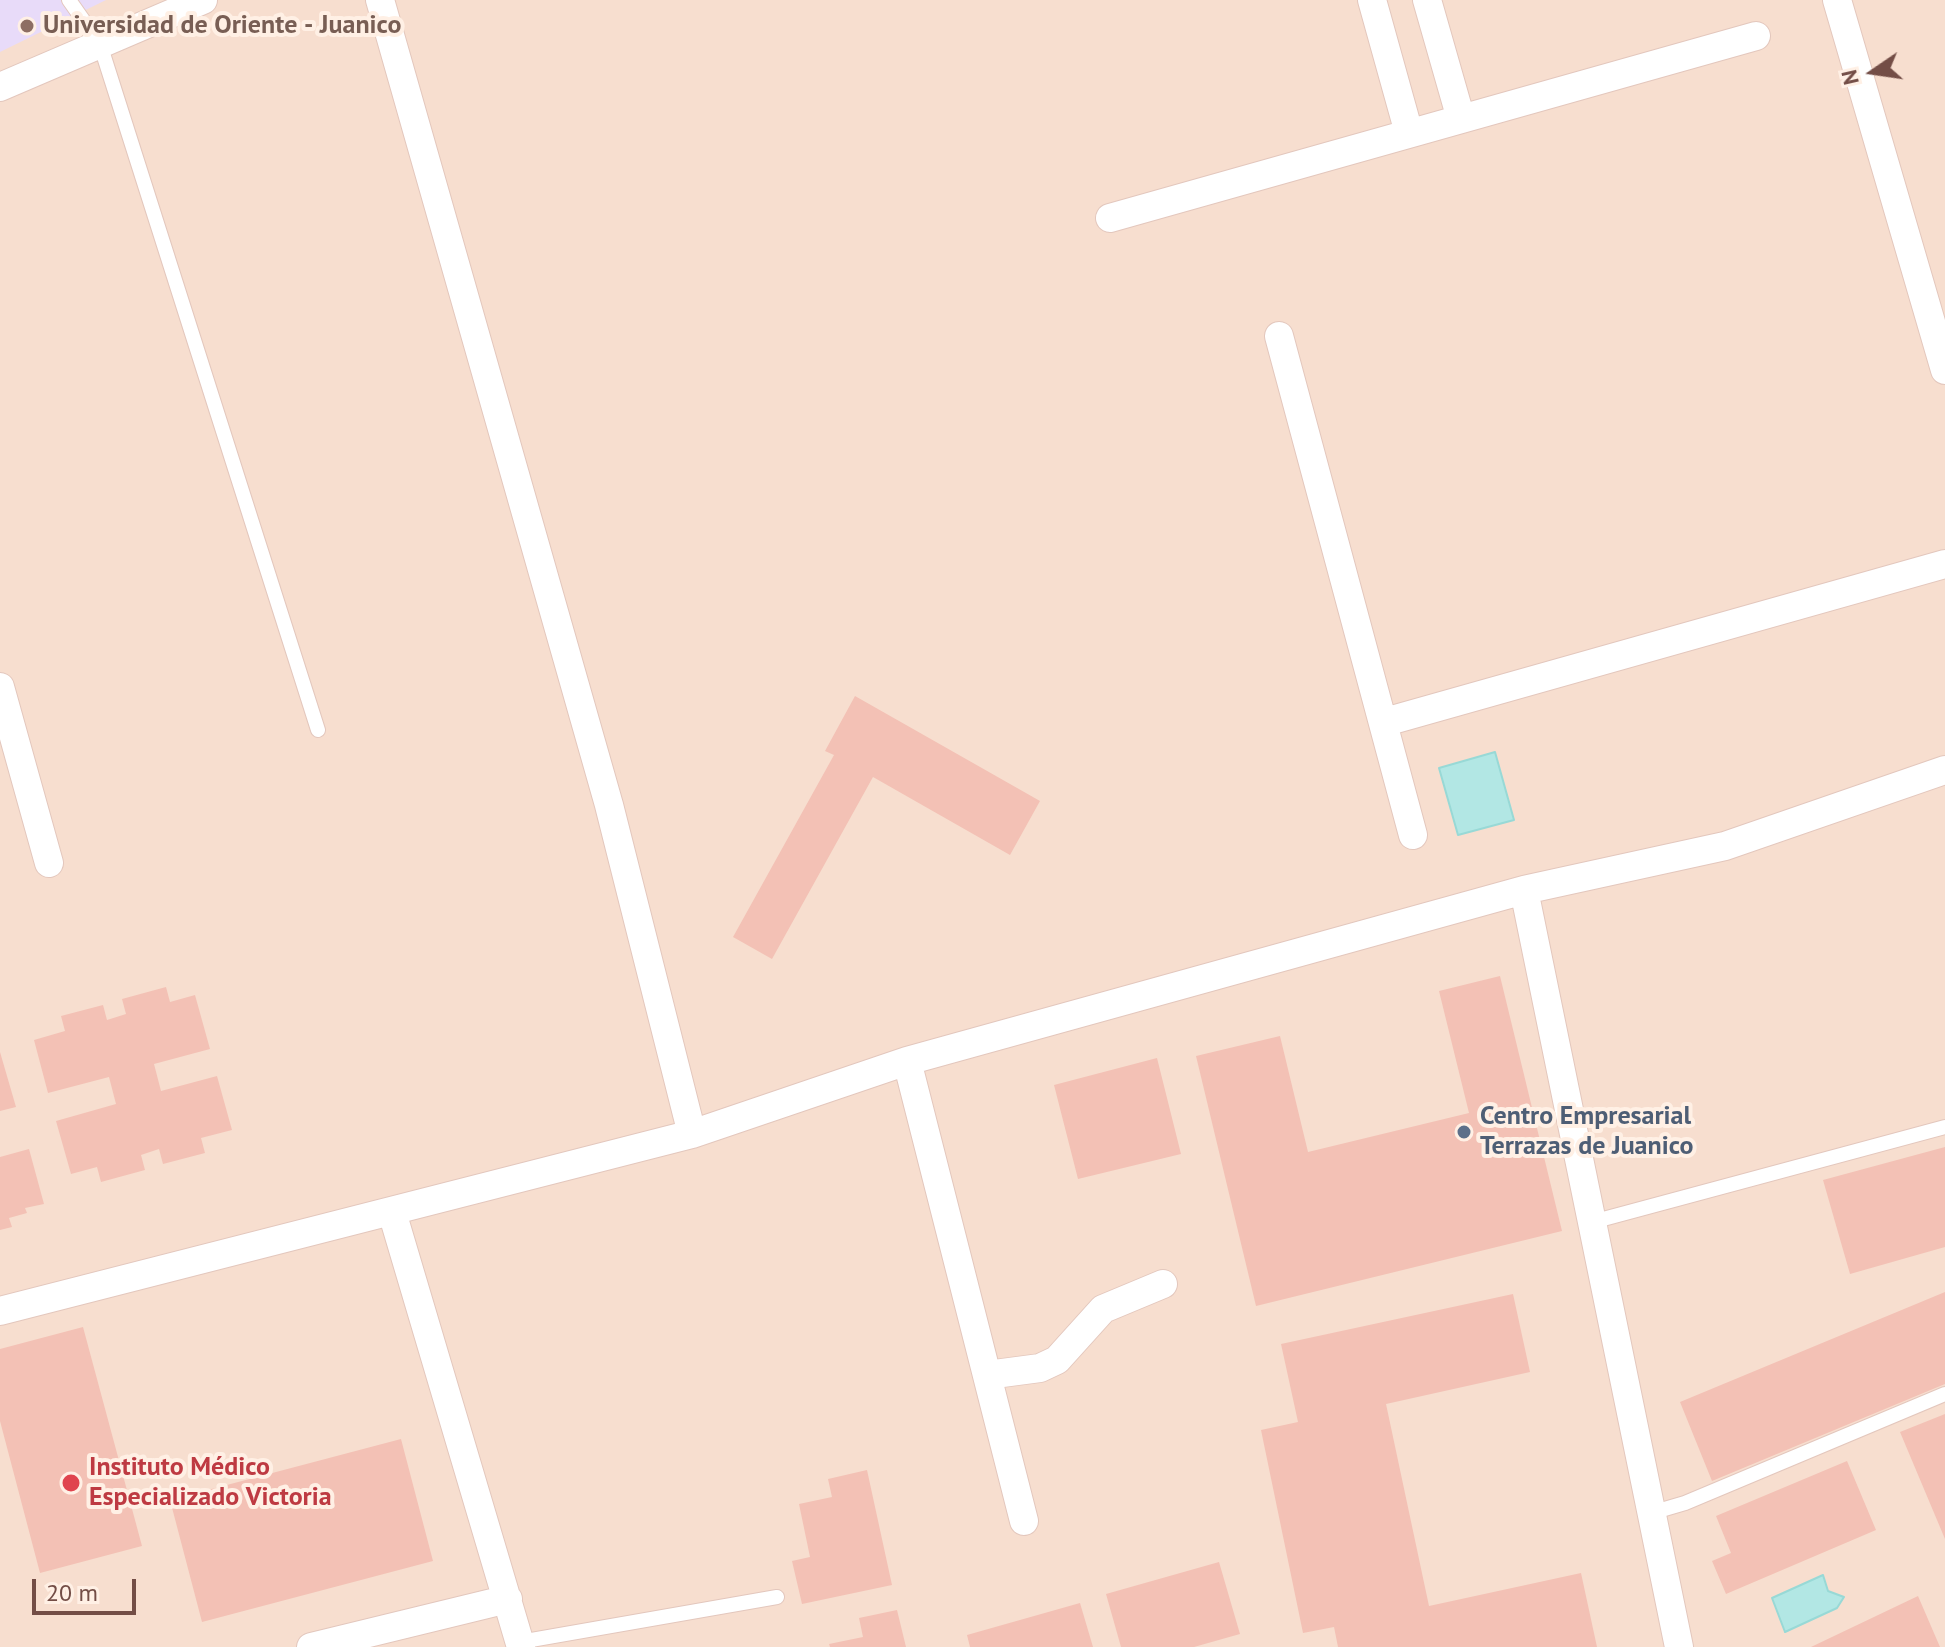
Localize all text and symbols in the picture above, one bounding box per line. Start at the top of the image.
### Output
place label: Universidad de Oriente - Juanico [43,10,401,42]
marker: Universidad de Oriente - Juanico [18,17,36,35]
north arrow [1833,32,1913,112]
text: N [1834,67,1865,88]
place label: Centro Empresarial Terrazas de Juanico [1480,1101,1693,1162]
marker: Centro Empresarial Terrazas de Juanico [1455,1123,1473,1141]
place label: Instituto Médico Especializado Victoria [89,1452,332,1514]
marker: Instituto Médico Especializado Victoria [60,1472,82,1494]
scale bar [36,1563,140,1613]
text: 20 m [46,1577,98,1608]

